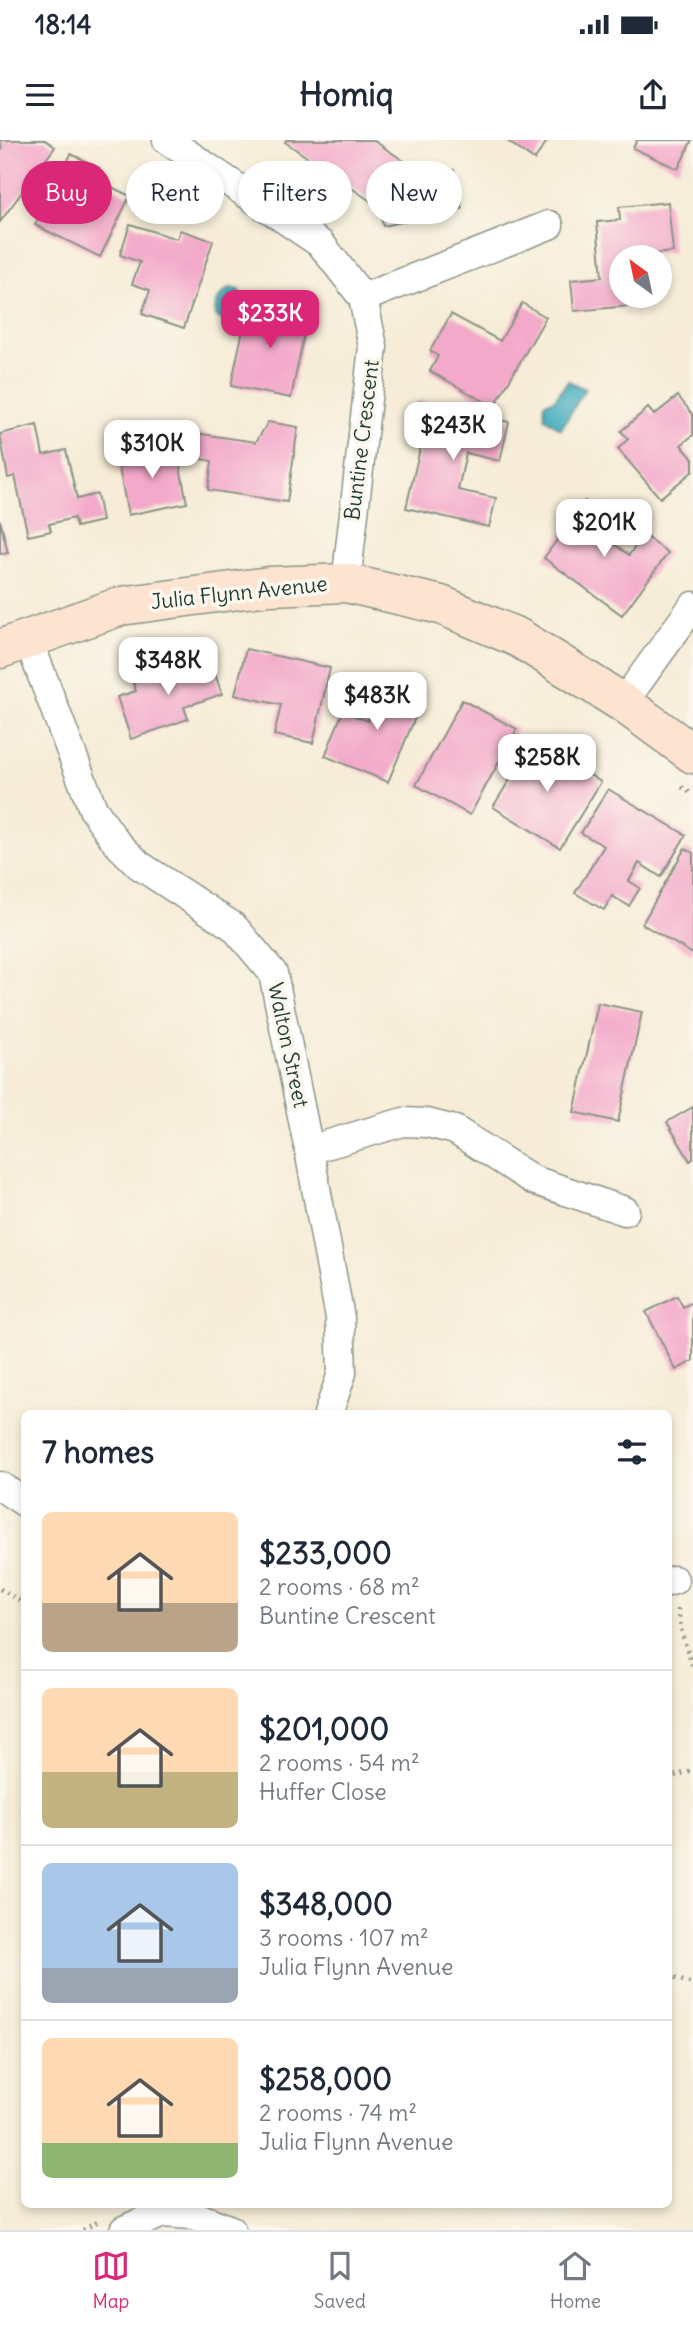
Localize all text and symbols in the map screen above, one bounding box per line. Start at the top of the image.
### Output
text: 18:14 [35,8,92,41]
text: Homiq [300,74,393,115]
icon: menu [21,76,59,114]
icon: share [634,76,672,114]
chip: Buy [21,161,112,224]
chip: Rent [126,161,224,224]
chip: Filters [238,161,352,224]
chip: New [366,161,462,224]
north arrow [609,245,672,308]
map controls [609,245,672,308]
pin: $233K [221,290,319,350]
text: $233K [237,298,303,327]
street label: Buntine Crescent [338,358,385,522]
pin: $243K [404,402,502,462]
text: $243K [420,410,486,439]
pin: $310K [103,420,201,480]
text: $310K [120,428,184,457]
pin: $201K [555,500,653,559]
text: $201K [572,507,636,536]
street label: Julia Flynn Avenue [149,570,329,615]
pin: $348K [119,638,217,697]
text: $348K [135,645,201,674]
pin: $483K [328,672,426,732]
text: $483K [344,680,410,709]
pin: $258K [498,734,596,794]
text: $258K [514,742,580,771]
street label: Walton Street [262,980,315,1110]
text: 7 homes [42,1433,154,1471]
icon: filters [613,1433,651,1471]
text: $233,000 [259,1534,392,1572]
icon: home [98,1540,182,1624]
text: 2 rooms · 68 m² [259,1572,420,1601]
text: Buntine Crescent [259,1601,436,1630]
text: $201,000 [259,1710,389,1748]
icon: home [98,1716,182,1800]
text: 2 rooms · 54 m² [259,1748,420,1777]
text: Huffer Close [259,1777,387,1806]
text: $348,000 [259,1885,393,1923]
icon: home [98,1891,182,1975]
text: 3 rooms · 107 m² [259,1923,429,1952]
text: Julia Flynn Avenue [259,1952,453,1981]
text: $258,000 [259,2060,392,2098]
icon: home [98,2066,182,2150]
text: 2 rooms · 74 m² [259,2098,417,2127]
text: Julia Flynn Avenue [259,2127,453,2156]
tab: Map [92,2247,130,2313]
tab: Saved [314,2247,366,2313]
tab: Home [550,2247,601,2313]

